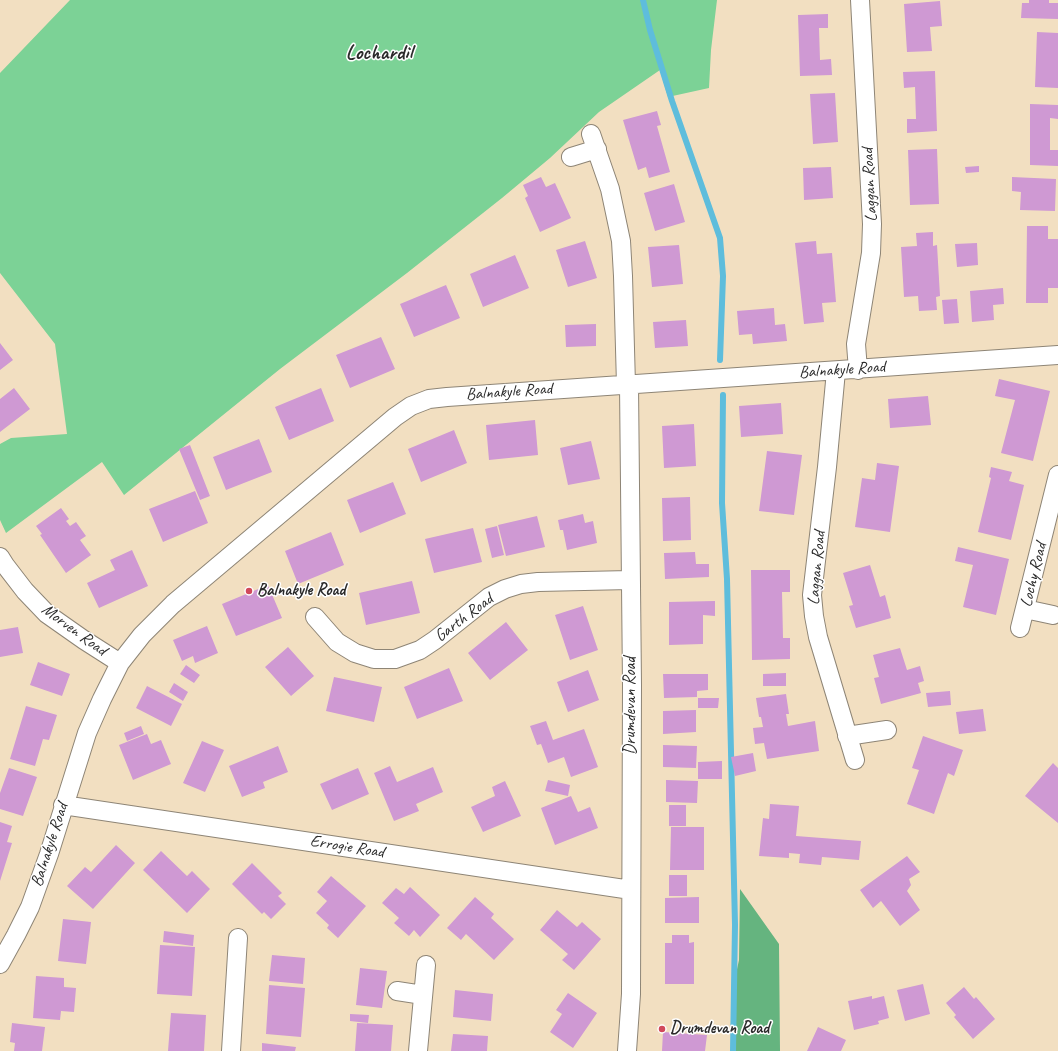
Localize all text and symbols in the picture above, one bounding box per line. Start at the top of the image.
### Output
district label: Lochardil [346,40,412,66]
street label: Laggan Road [858,148,882,222]
street label: Balnakyle Road [798,357,886,383]
street label: Balnakyle Road [465,379,553,405]
street label: Laggan Road [804,530,830,606]
street label: Lochy Road [1016,541,1052,609]
place label: Balnakyle Road [257,581,345,601]
marker: Balnakyle Road [244,586,254,596]
street label: Garth Road [431,589,497,647]
street label: Morven Road [37,599,111,661]
street label: Drumdevan Road [621,657,641,755]
street label: Balnakyle Road [27,801,73,889]
street label: Errogie Road [309,831,385,863]
place label: Drumdevan Road [670,1019,769,1039]
marker: Drumdevan Road [657,1024,667,1034]

